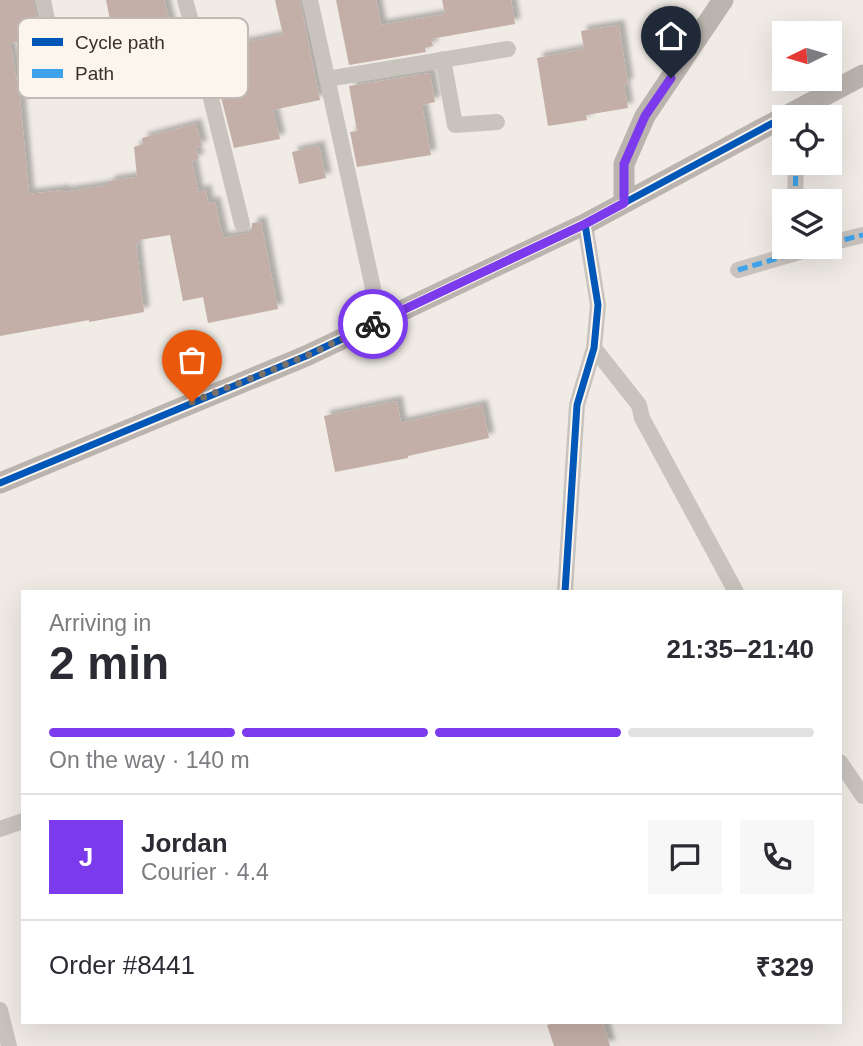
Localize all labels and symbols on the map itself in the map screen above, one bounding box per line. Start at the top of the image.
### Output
pin [641,6,701,78]
legend [18,18,248,98]
north arrow [772,21,842,91]
text: Cycle path [75,32,165,53]
text: Path [75,63,114,84]
courier [338,289,408,359]
pin [162,330,222,402]

